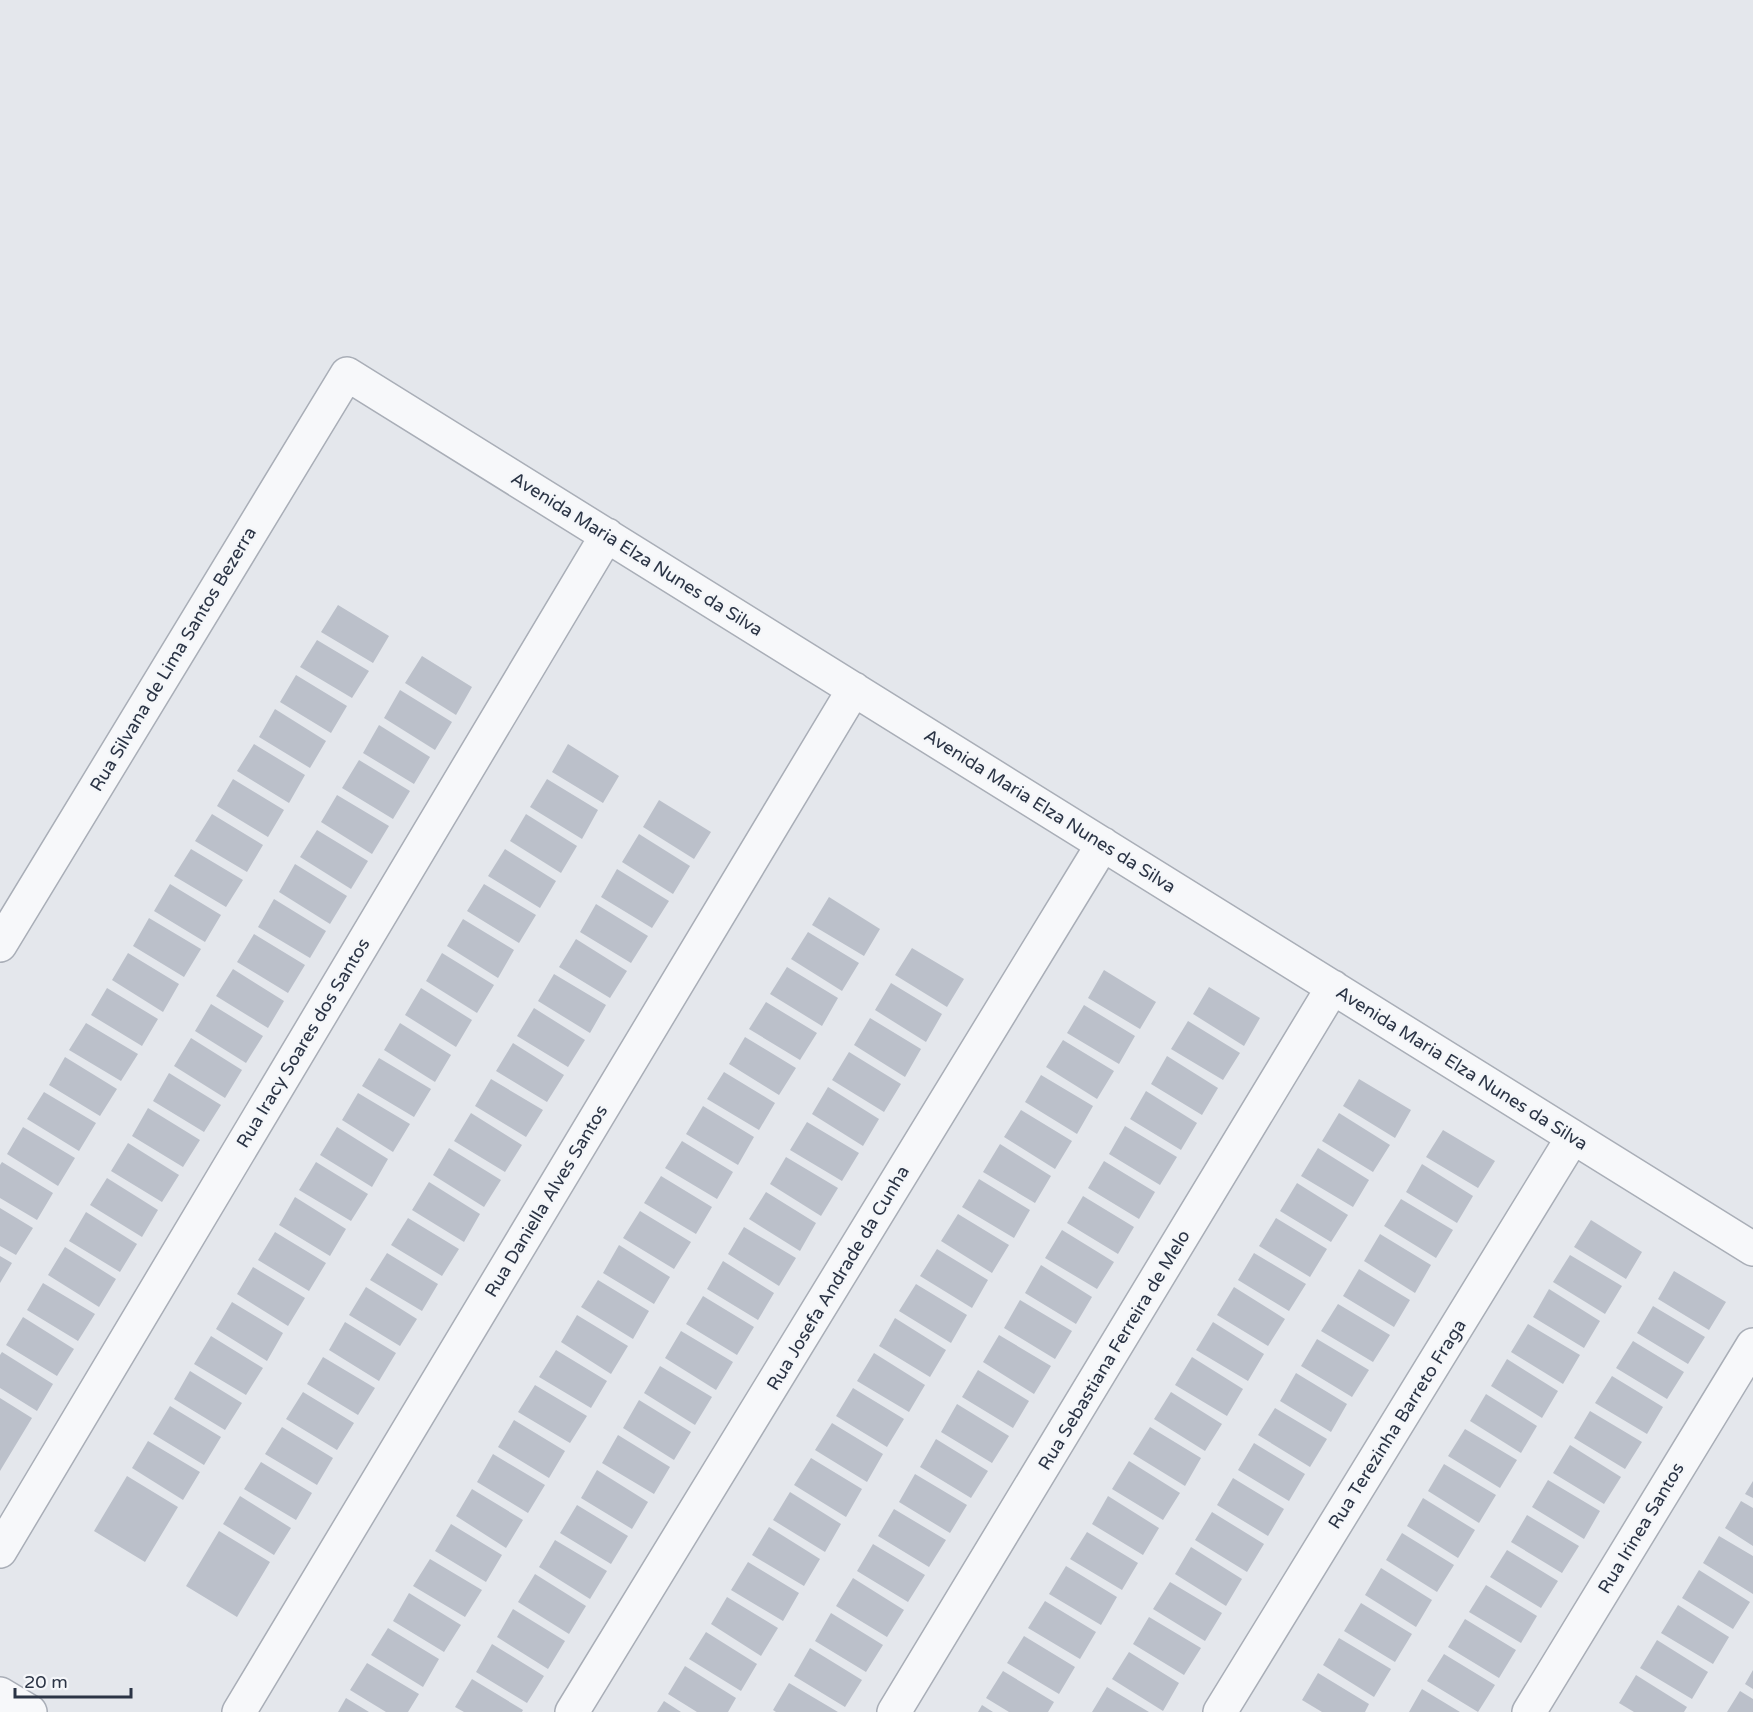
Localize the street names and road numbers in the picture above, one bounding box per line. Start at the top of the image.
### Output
street label: Avenida Maria Elza Nunes da Silva [507,467,767,641]
street label: Rua Silvana de Lima Santos Bezerra [85,523,261,795]
street label: Avenida Maria Elza Nunes da Silva [920,724,1180,898]
street label: Rua Iracy Soares dos Santos [232,934,374,1152]
street label: Avenida Maria Elza Nunes da Silva [1332,981,1592,1155]
street label: Rua Daniella Alves Santos [480,1101,612,1301]
street label: Rua Josefa Andrade da Cunha [762,1162,914,1394]
street label: Rua Sebastiana Ferreira de Melo [1033,1226,1195,1474]
street label: Rua Terezinha Barreto Fraga [1323,1315,1471,1533]
street label: Rua Irinea Santos [1593,1458,1689,1598]

